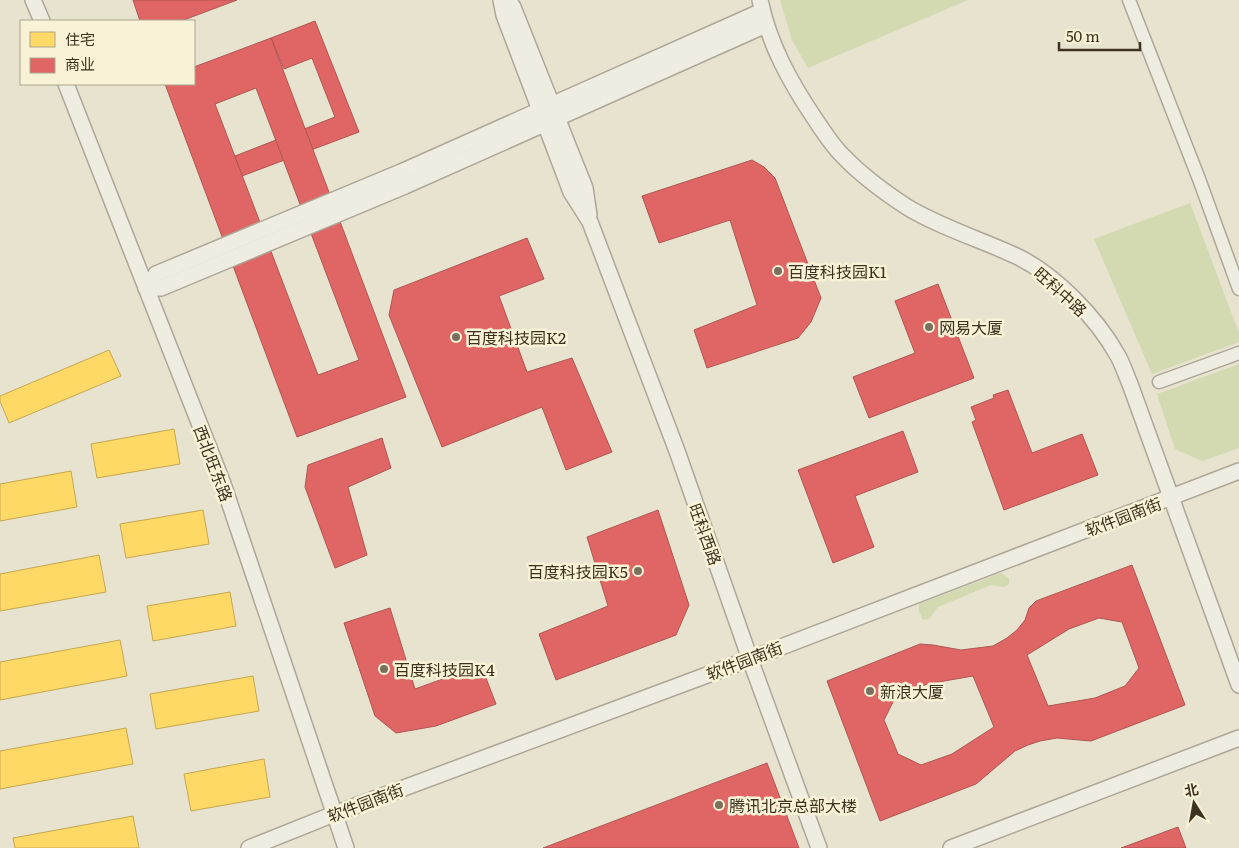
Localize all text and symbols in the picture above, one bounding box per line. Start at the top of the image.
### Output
legend [20,20,195,85]
scale bar [1059,20,1140,52]
text: 50 m [1066,24,1100,47]
text: 住宅 [65,27,95,50]
text: 商业 [65,52,95,75]
place label: 百度科技园K1 [788,259,887,283]
street label: 旺科中路 [1029,261,1093,321]
marker: 百度科技园K1 [772,265,784,277]
place label: 网易大厦 [939,315,1003,339]
marker: 网易大厦 [923,321,935,333]
place label: 百度科技园K2 [466,325,566,349]
marker: 百度科技园K2 [450,331,462,343]
street label: 西北旺东路 [188,421,240,505]
street label: 软件园南街 [1081,490,1165,542]
street label: 旺科西路 [684,500,728,568]
place label: 百度科技园K5 [528,559,628,583]
marker: 百度科技园K5 [632,565,644,577]
street label: 软件园南街 [702,634,786,686]
place label: 百度科技园K4 [394,657,495,681]
marker: 百度科技园K4 [378,663,390,675]
place label: 新浪大厦 [880,679,944,703]
marker: 新浪大厦 [864,685,876,697]
street label: 软件园南街 [323,776,407,828]
north arrow [1169,778,1219,828]
text: 北 [1183,778,1200,800]
place label: 腾讯北京总部大楼 [729,793,857,817]
marker: 腾讯北京总部大楼 [713,799,725,811]

